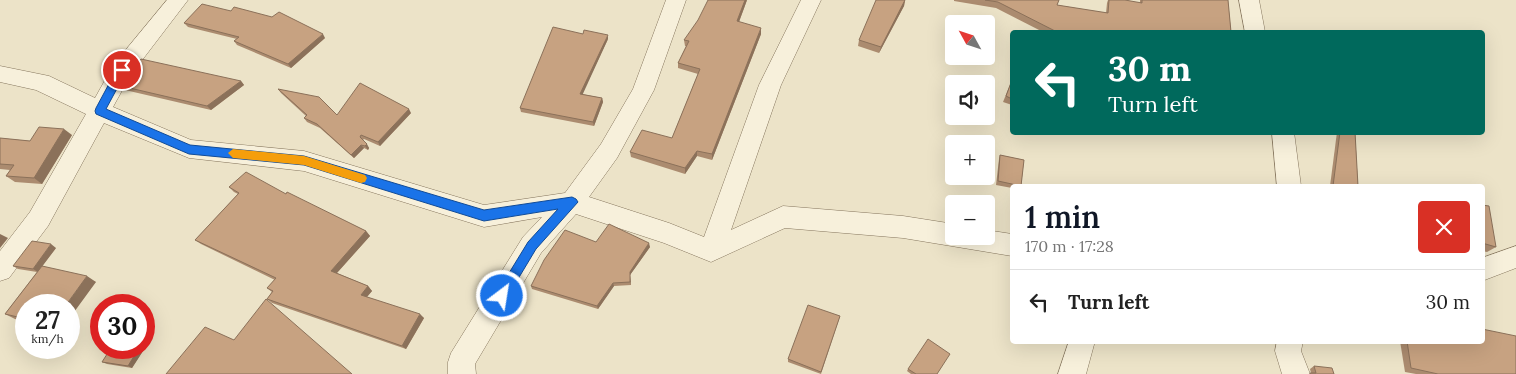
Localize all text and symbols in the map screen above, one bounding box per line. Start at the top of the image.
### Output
north arrow [945,15,995,65]
map controls [945,15,995,245]
text: 30 m [1108,46,1191,91]
pin [101,49,143,91]
icon: left [1025,50,1090,115]
icon: arrive [108,56,136,84]
button: sound [945,75,995,125]
text: Turn left [1108,90,1198,118]
button: + [945,135,995,185]
button: − [945,195,995,245]
text: 1 min [1025,198,1100,236]
button: close [1418,201,1470,253]
text: 170 m · 17:28 [1025,236,1114,256]
position arrow [475,269,527,321]
icon: left [1025,288,1053,316]
text: Turn left [1068,290,1149,314]
text: 30 m [1426,290,1470,314]
speed limit sign: 30 [90,294,155,359]
text: 27 [35,304,60,336]
text: km/h [31,331,64,346]

